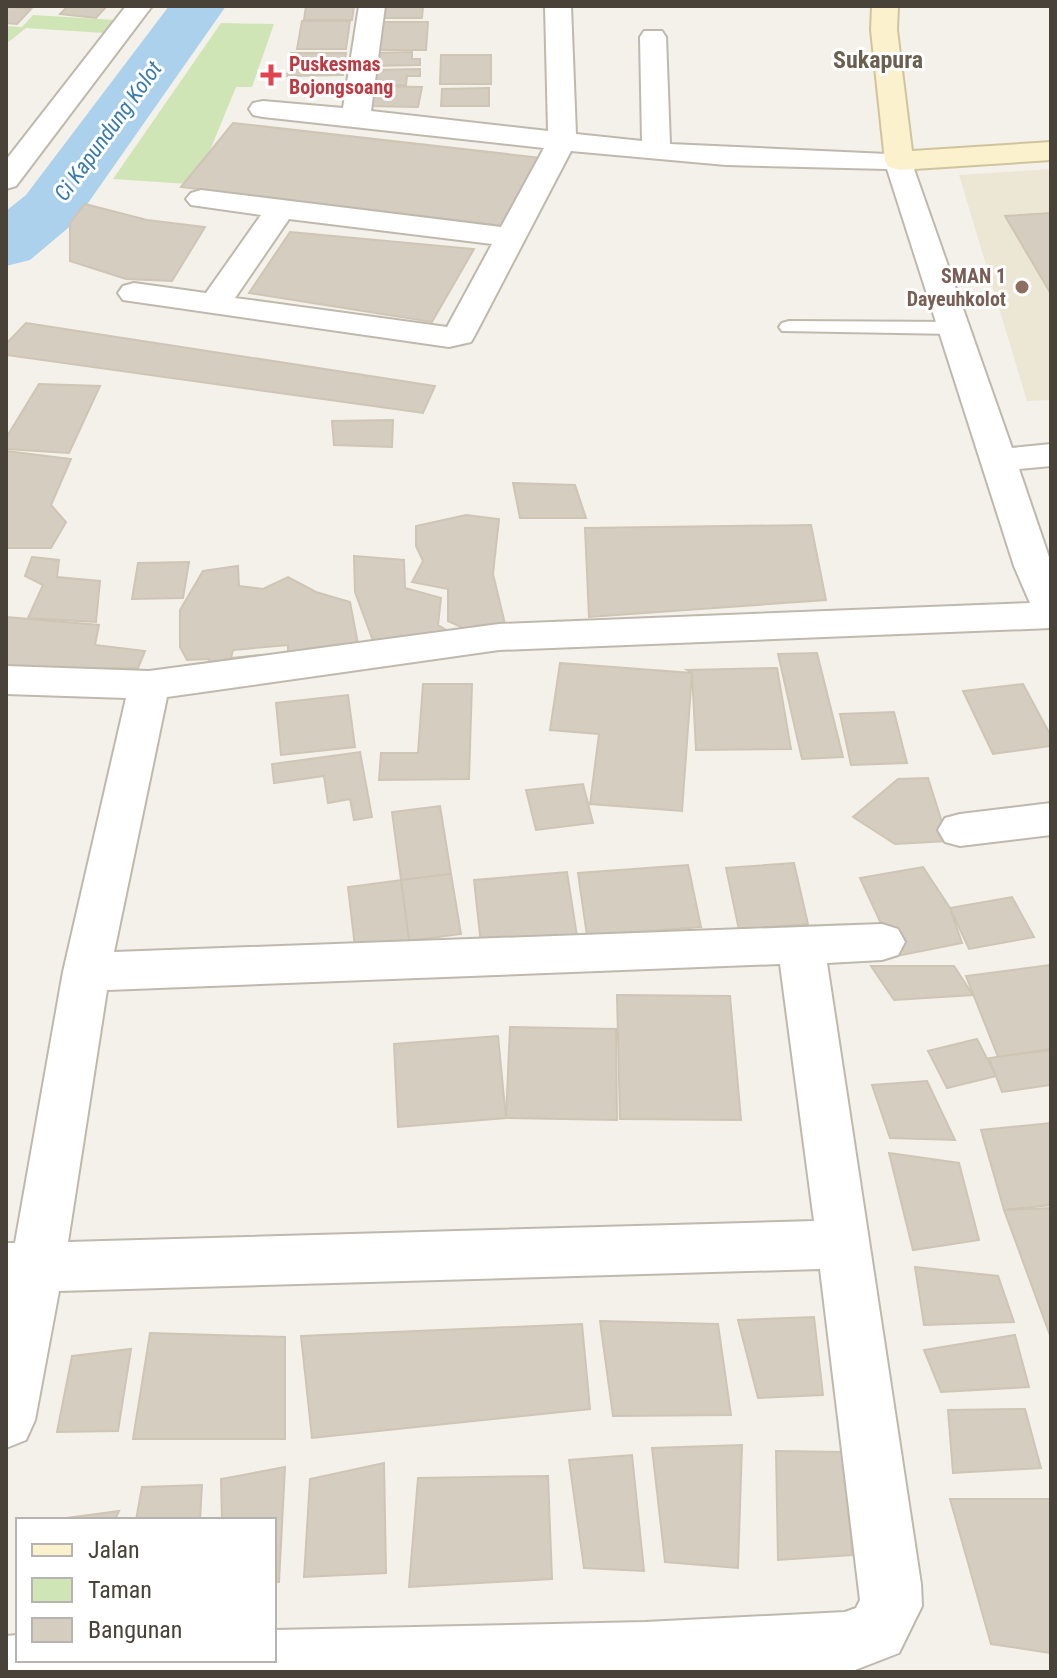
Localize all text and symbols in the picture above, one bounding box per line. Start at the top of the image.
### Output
district label: Sukapura [833,46,923,74]
place label: Puskesmas Bojongsoang [289,52,393,99]
water label: Ci Kapundung Kolot [49,56,167,205]
marker: Puskesmas Bojongsoang [260,64,282,86]
place label: SMAN 1 Dayeuhkolot [907,264,1006,311]
marker: SMAN 1 Dayeuhkolot [1013,278,1031,296]
legend [16,1518,276,1662]
text: Jalan [88,1536,140,1564]
text: Taman [88,1576,152,1604]
text: Bangunan [88,1616,182,1644]

